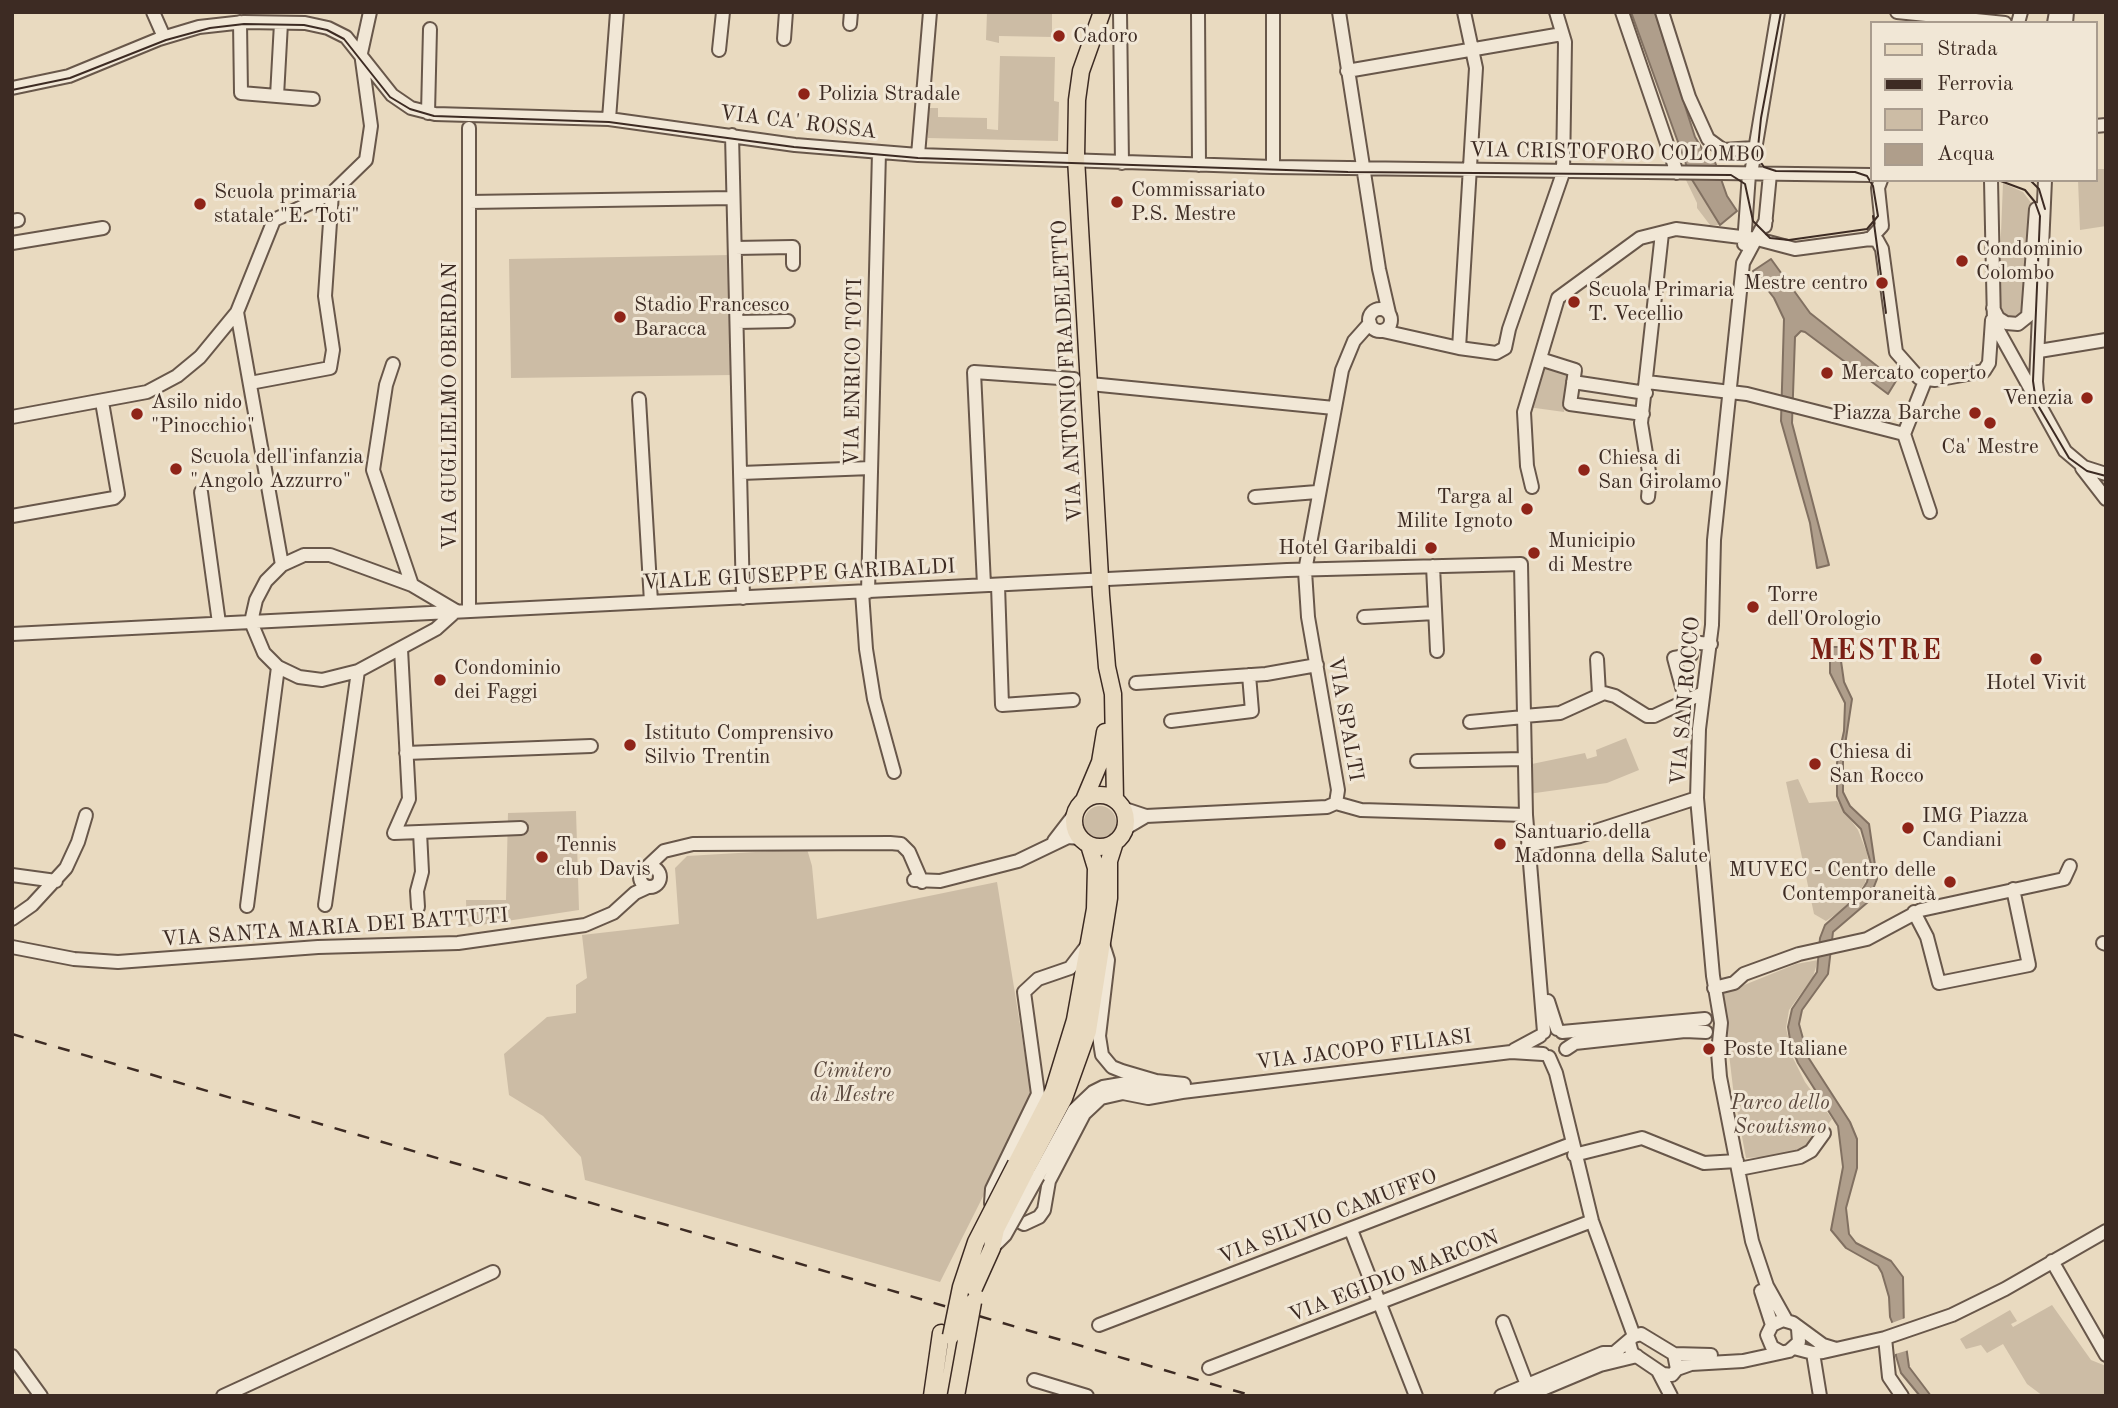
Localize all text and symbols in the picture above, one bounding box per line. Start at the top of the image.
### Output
legend [1870,21,2097,182]
place label: Cadoro [1073,23,1138,49]
marker: Cadoro [1051,28,1067,44]
text: Strada [1937,39,1998,60]
text: Ferrovia [1937,74,2013,95]
place label: Polizia Stradale [818,81,960,107]
marker: Polizia Stradale [796,86,812,102]
street label: VIA CA' ROSSA [718,101,878,145]
text: Parco [1937,109,1989,130]
street label: VIA CRISTOFORO COLOMBO [1469,138,1765,168]
text: Acqua [1937,144,1994,165]
place label: Commissariato P.S. Mestre [1131,177,1266,227]
place label: Scuola primaria statale "E. Toti" [214,179,360,229]
marker: Commissariato P.S. Mestre [1109,194,1125,210]
marker: Scuola primaria statale "E. Toti" [192,196,208,212]
street label: VIA ANTONIO FRADELETTO [1047,219,1089,523]
place label: Condominio Colombo [1976,236,2083,286]
marker: Condominio Colombo [1954,253,1970,269]
street label: VIA GUGLIELMO OBERDAN [437,262,463,550]
place label: Mestre centro [1744,270,1868,296]
marker: Mestre centro [1874,275,1890,291]
place label: Scuola Primaria T. Vecellio [1588,277,1734,327]
street label: VIA ENRICO TOTI [840,278,868,466]
place label: Stadio Francesco Baracca [634,292,790,342]
marker: Scuola Primaria T. Vecellio [1566,294,1582,310]
marker: Stadio Francesco Baracca [612,309,628,325]
place label: Mercato coperto [1841,360,1987,386]
marker: Mercato coperto [1819,365,1835,381]
place label: Venezia [2003,385,2073,411]
place label: Asilo nido "Pinocchio" [151,389,255,439]
marker: Venezia [2079,390,2095,406]
place label: Piazza Barche [1832,400,1961,426]
marker: Piazza Barche [1967,405,1983,421]
marker: Asilo nido "Pinocchio" [129,406,145,422]
marker: Ca' Mestre [1982,415,1998,431]
place label: Ca' Mestre [1941,434,2039,460]
place label: Scuola dell'infanzia "Angolo Azzurro" [190,444,364,494]
place label: Chiesa di San Girolamo [1598,445,1722,495]
marker: Scuola dell'infanzia "Angolo Azzurro" [168,461,184,477]
marker: Chiesa di San Girolamo [1576,462,1592,478]
place label: Targa al Milite Ignoto [1396,484,1513,534]
marker: Targa al Milite Ignoto [1519,501,1535,517]
place label: Municipio di Mestre [1548,528,1636,578]
place label: Hotel Garibaldi [1278,535,1417,561]
marker: Hotel Garibaldi [1423,540,1439,556]
marker: Municipio di Mestre [1526,545,1542,561]
street label: VIALE GIUSEPPE GARIBALDI [642,554,956,596]
place label: Torre dell'Orologio [1767,582,1881,632]
marker: Torre dell'Orologio [1745,599,1761,615]
street label: VIA SAN ROCCO [1666,615,1706,787]
district label: MESTRE [1810,635,1942,669]
marker: Hotel Vivit [2028,651,2044,667]
place label: Condominio dei Faggi [454,655,561,705]
street label: VIA SPALTI [1322,655,1368,783]
place label: Hotel Vivit [1986,670,2086,696]
marker: Condominio dei Faggi [432,672,448,688]
place label: Istituto Comprensivo Silvio Trentin [644,720,834,770]
marker: Istituto Comprensivo Silvio Trentin [622,737,638,753]
place label: Chiesa di San Rocco [1829,739,1924,789]
marker: Chiesa di San Rocco [1807,756,1823,772]
place label: IMG Piazza Candiani [1922,803,2028,853]
place label: Santuario della Madonna della Salute [1514,819,1708,869]
marker: IMG Piazza Candiani [1900,820,1916,836]
place label: Tennis club Davis [556,832,651,882]
marker: Santuario della Madonna della Salute [1492,836,1508,852]
marker: Tennis club Davis [534,849,550,865]
place label: MUVEC - Centro delle Contemporaneità [1729,857,1936,907]
marker: MUVEC - Centro delle Contemporaneità [1942,874,1958,890]
street label: VIA SANTA MARIA DEI BATTUTI [161,903,509,953]
street label: VIA JACOPO FILIASI [1255,1024,1473,1076]
place label: Poste Italiane [1723,1036,1847,1062]
marker: Poste Italiane [1701,1041,1717,1057]
park label: Cimitero di Mestre [810,1058,894,1108]
park label: Parco dello Scoutismo [1730,1090,1830,1140]
street label: VIA SILVIO CAMUFFO [1215,1164,1441,1270]
street label: VIA EGIDIO MARCON [1285,1225,1503,1329]

